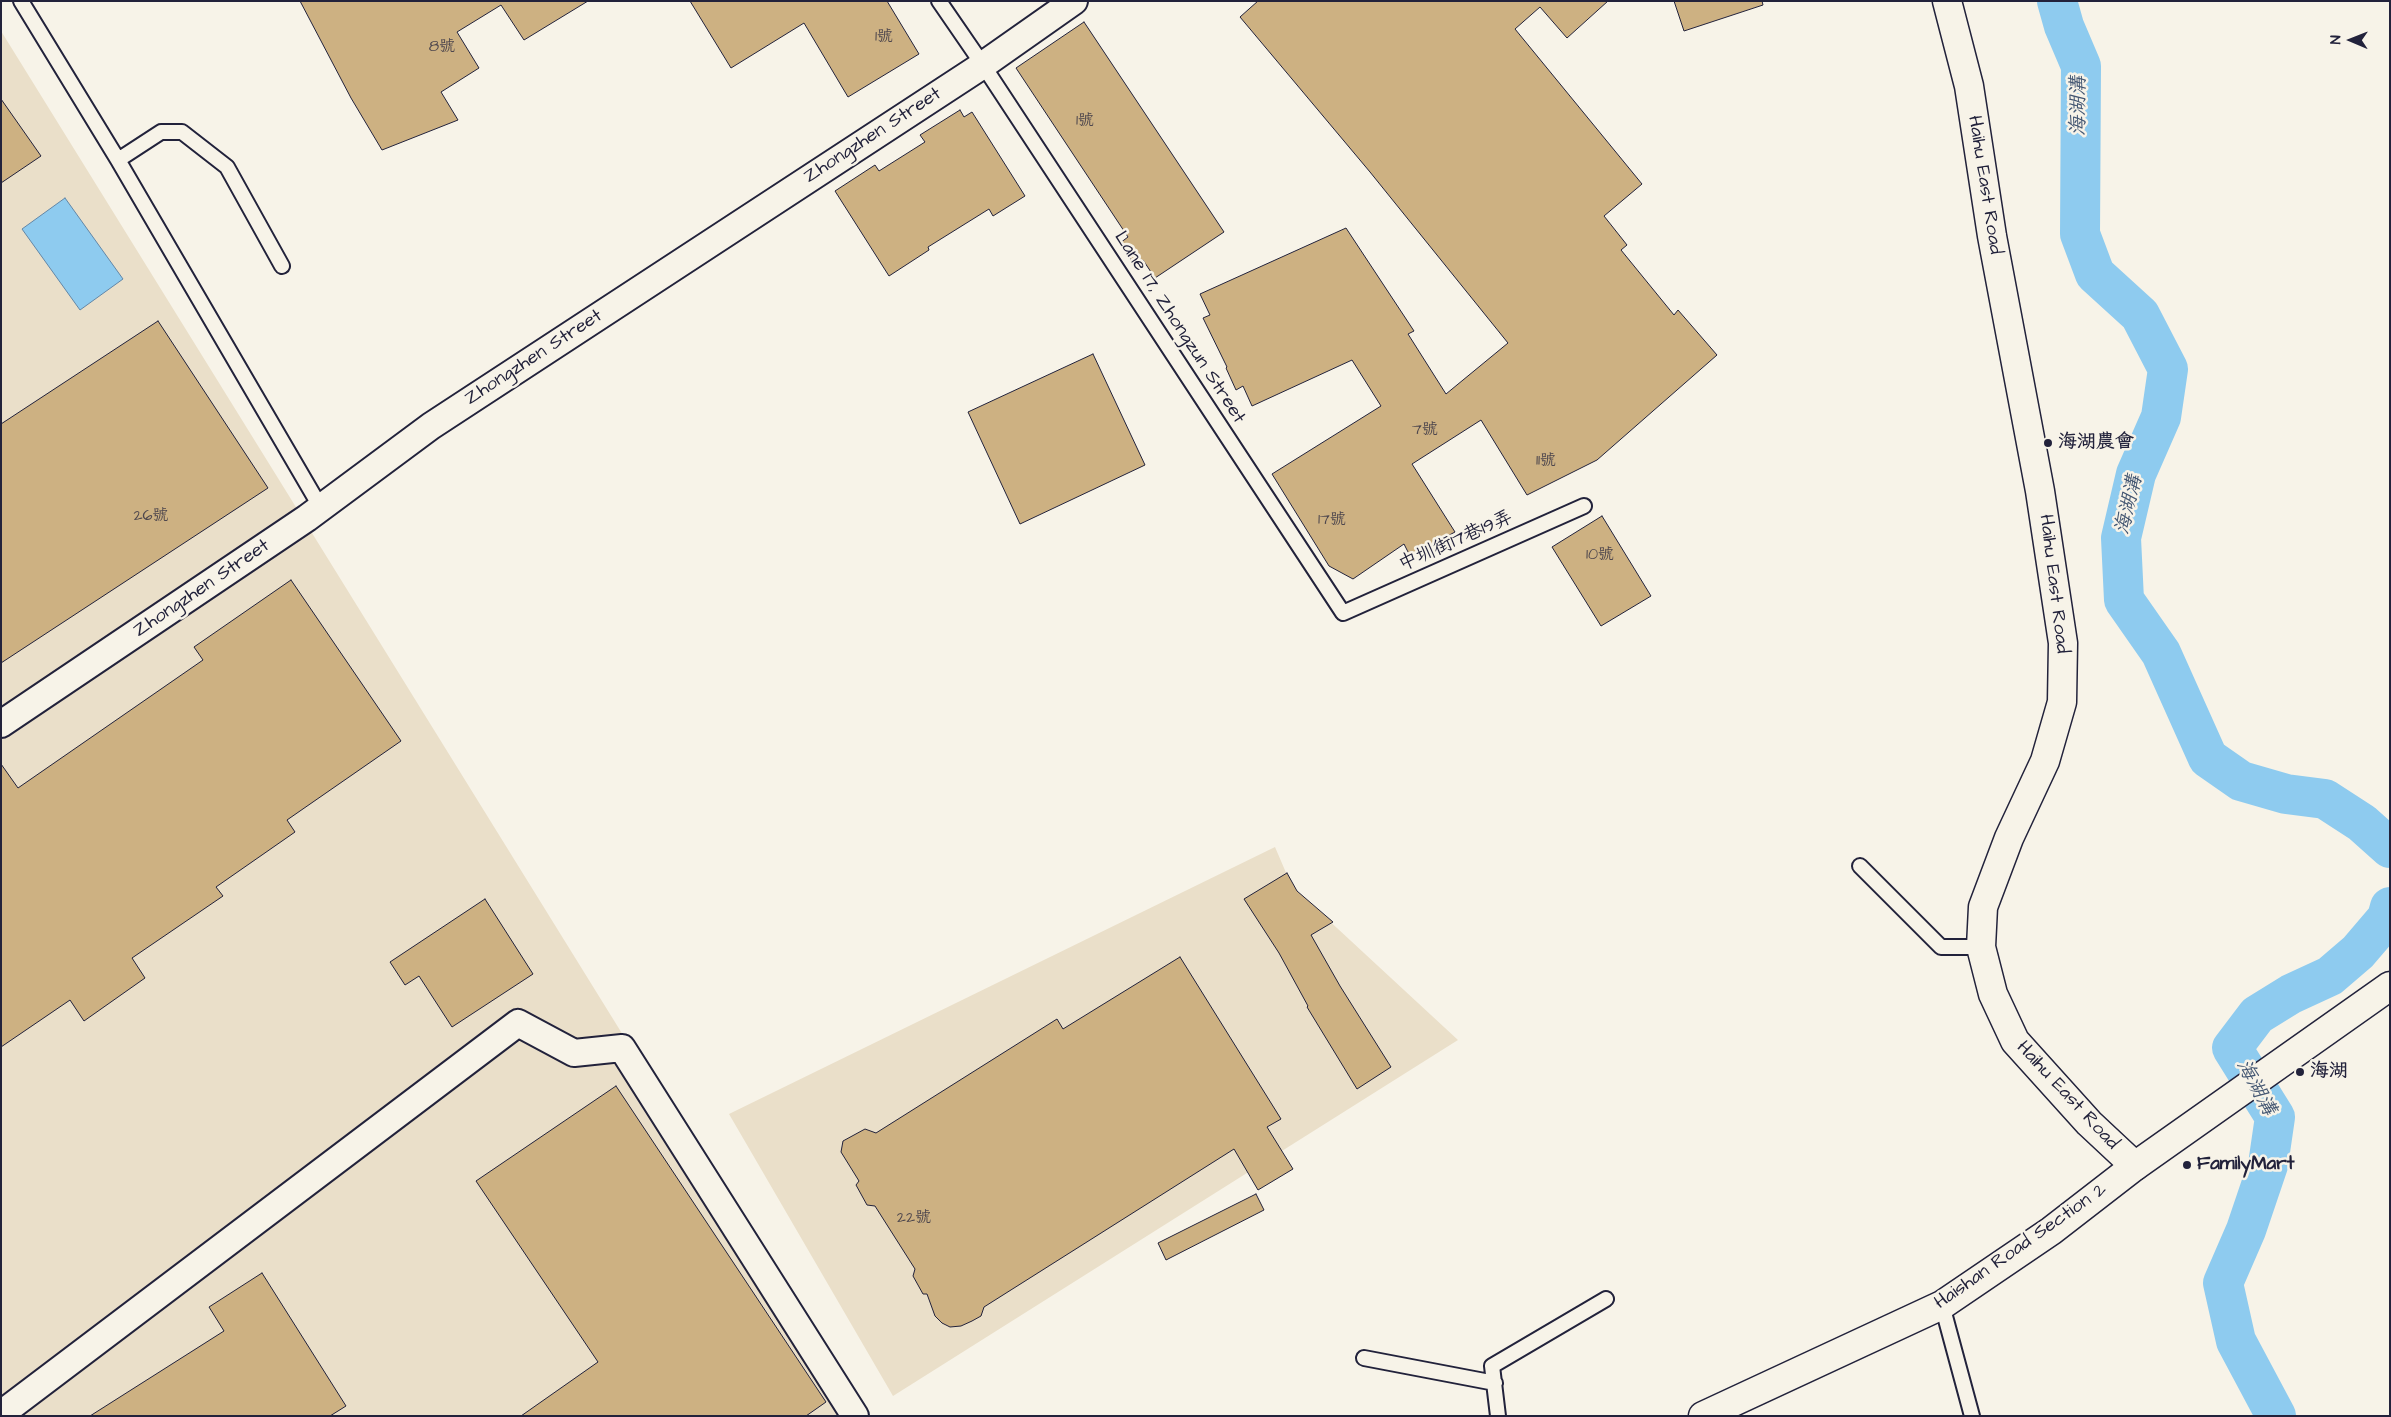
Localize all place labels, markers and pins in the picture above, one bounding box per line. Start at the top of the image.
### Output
place label: 海湖農會 [2058,432,2134,454]
marker: 海湖農會 [2042,437,2054,449]
place label: 海湖 [2310,1061,2348,1083]
marker: 海湖 [2294,1066,2306,1078]
place label: FamilyMart [2197,1154,2294,1176]
marker: FamilyMart [2181,1159,2193,1171]

